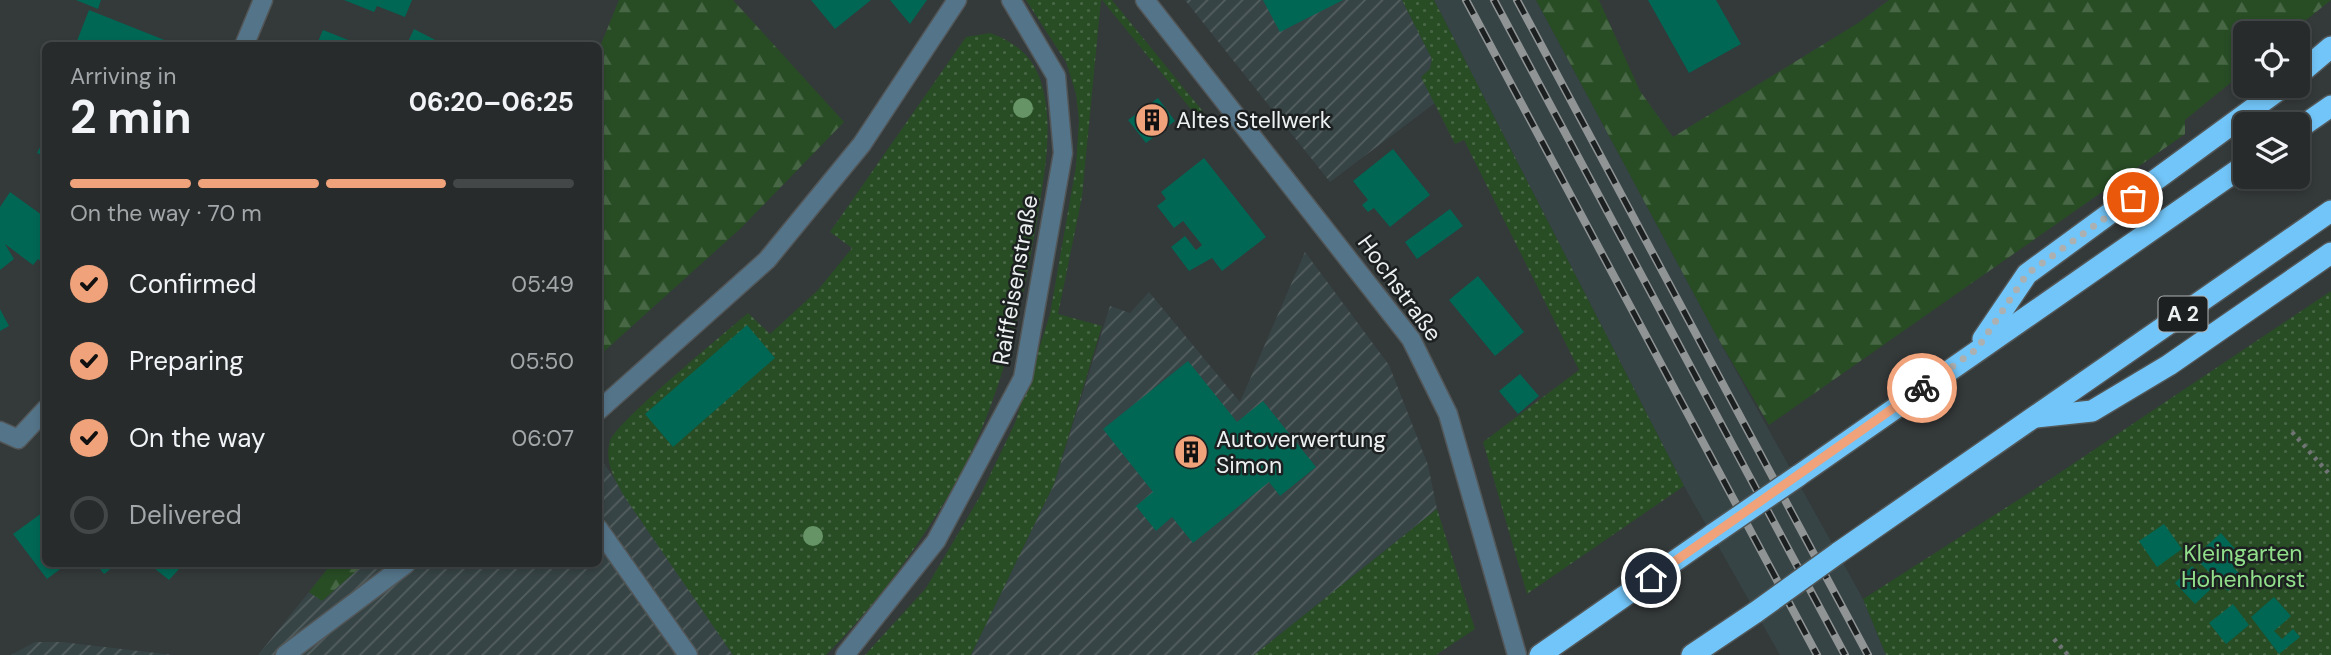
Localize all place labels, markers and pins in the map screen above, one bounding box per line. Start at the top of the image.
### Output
building icon: Altes Stellwerk [1133,101,1171,139]
place label: Altes Stellwerk [1176,105,1332,135]
pin [2103,168,2163,228]
place label: Autoverwertung Simon [1216,424,1386,480]
building icon: Autoverwertung Simon [1172,433,1210,471]
pin [1621,548,1681,608]

